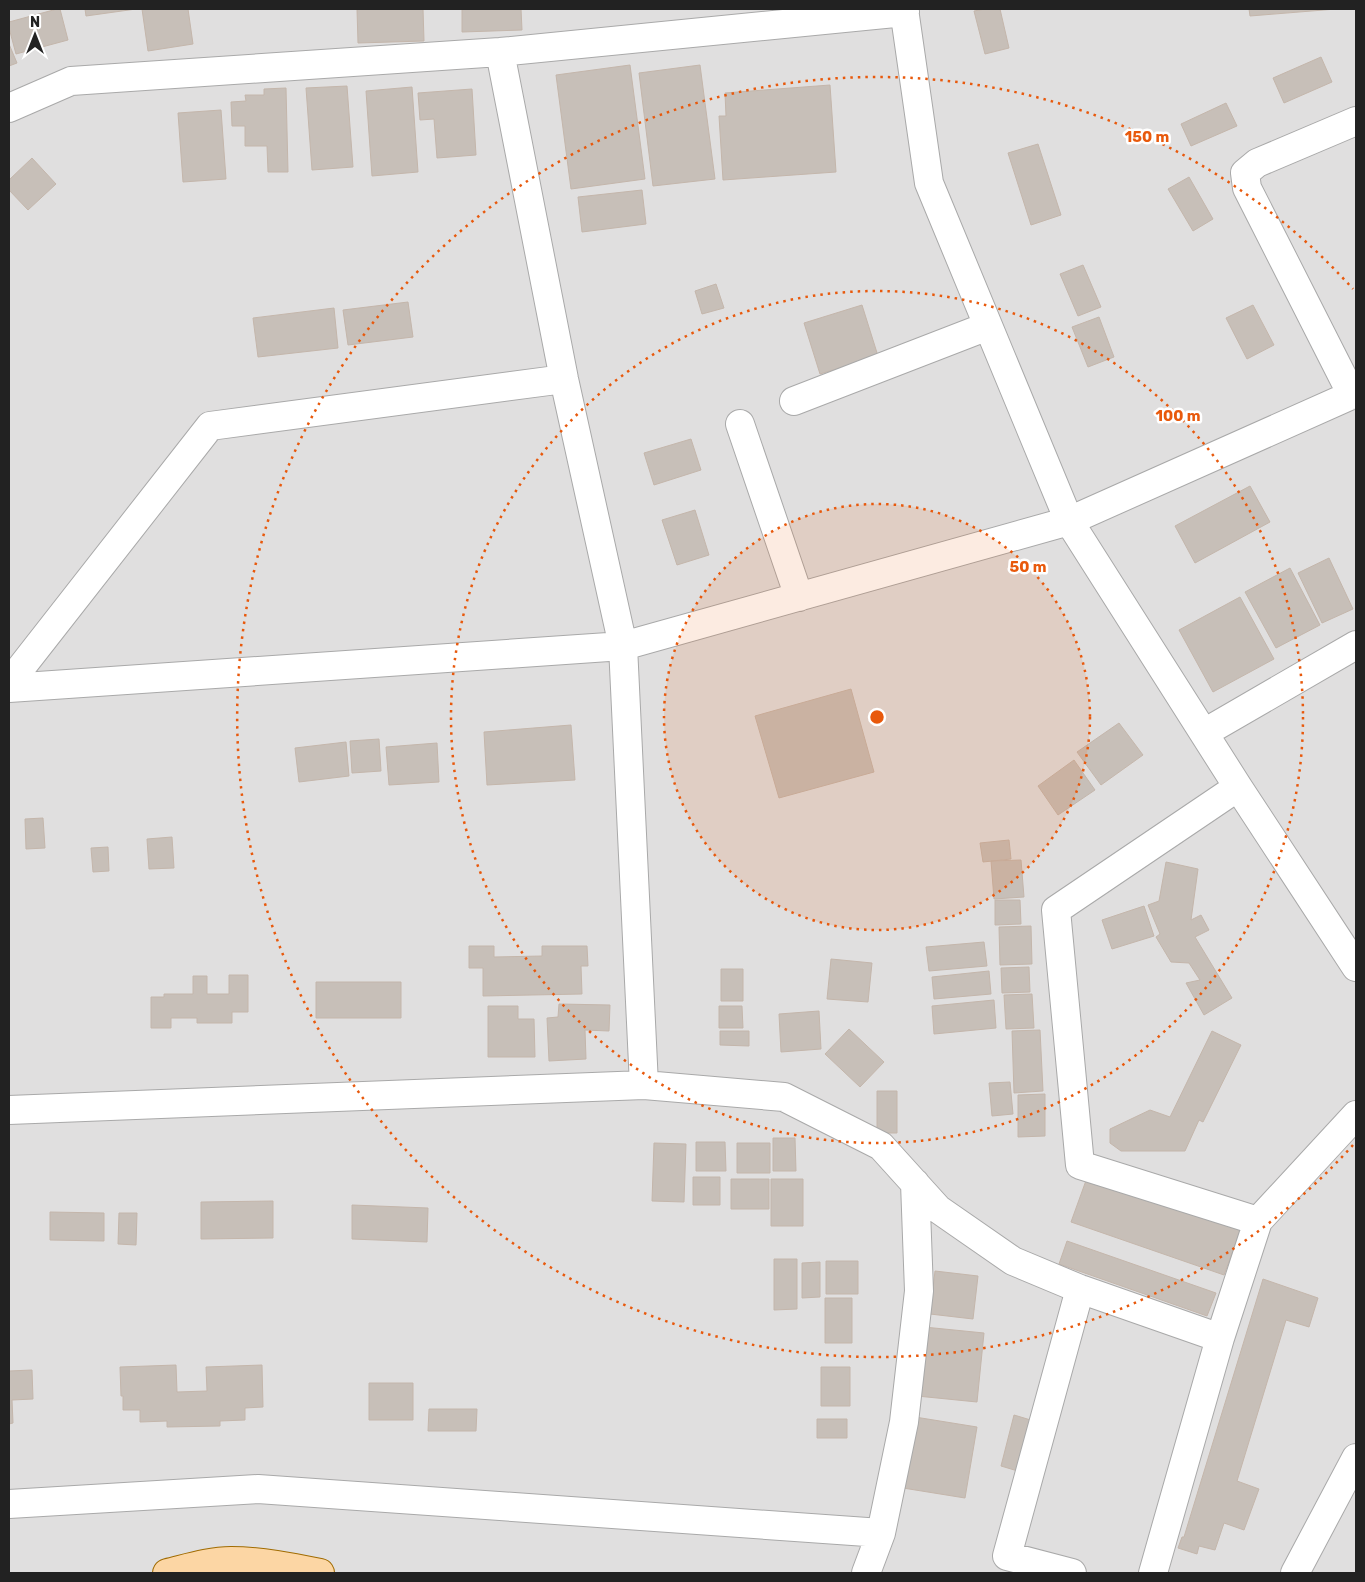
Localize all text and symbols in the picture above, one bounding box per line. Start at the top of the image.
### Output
north arrow [10,10,60,60]
text: N [30,14,40,31]
text: 150 m [1125,128,1169,146]
text: 100 m [1156,407,1200,425]
text: 50 m [1010,558,1046,576]
centre of rings [868,708,886,726]

